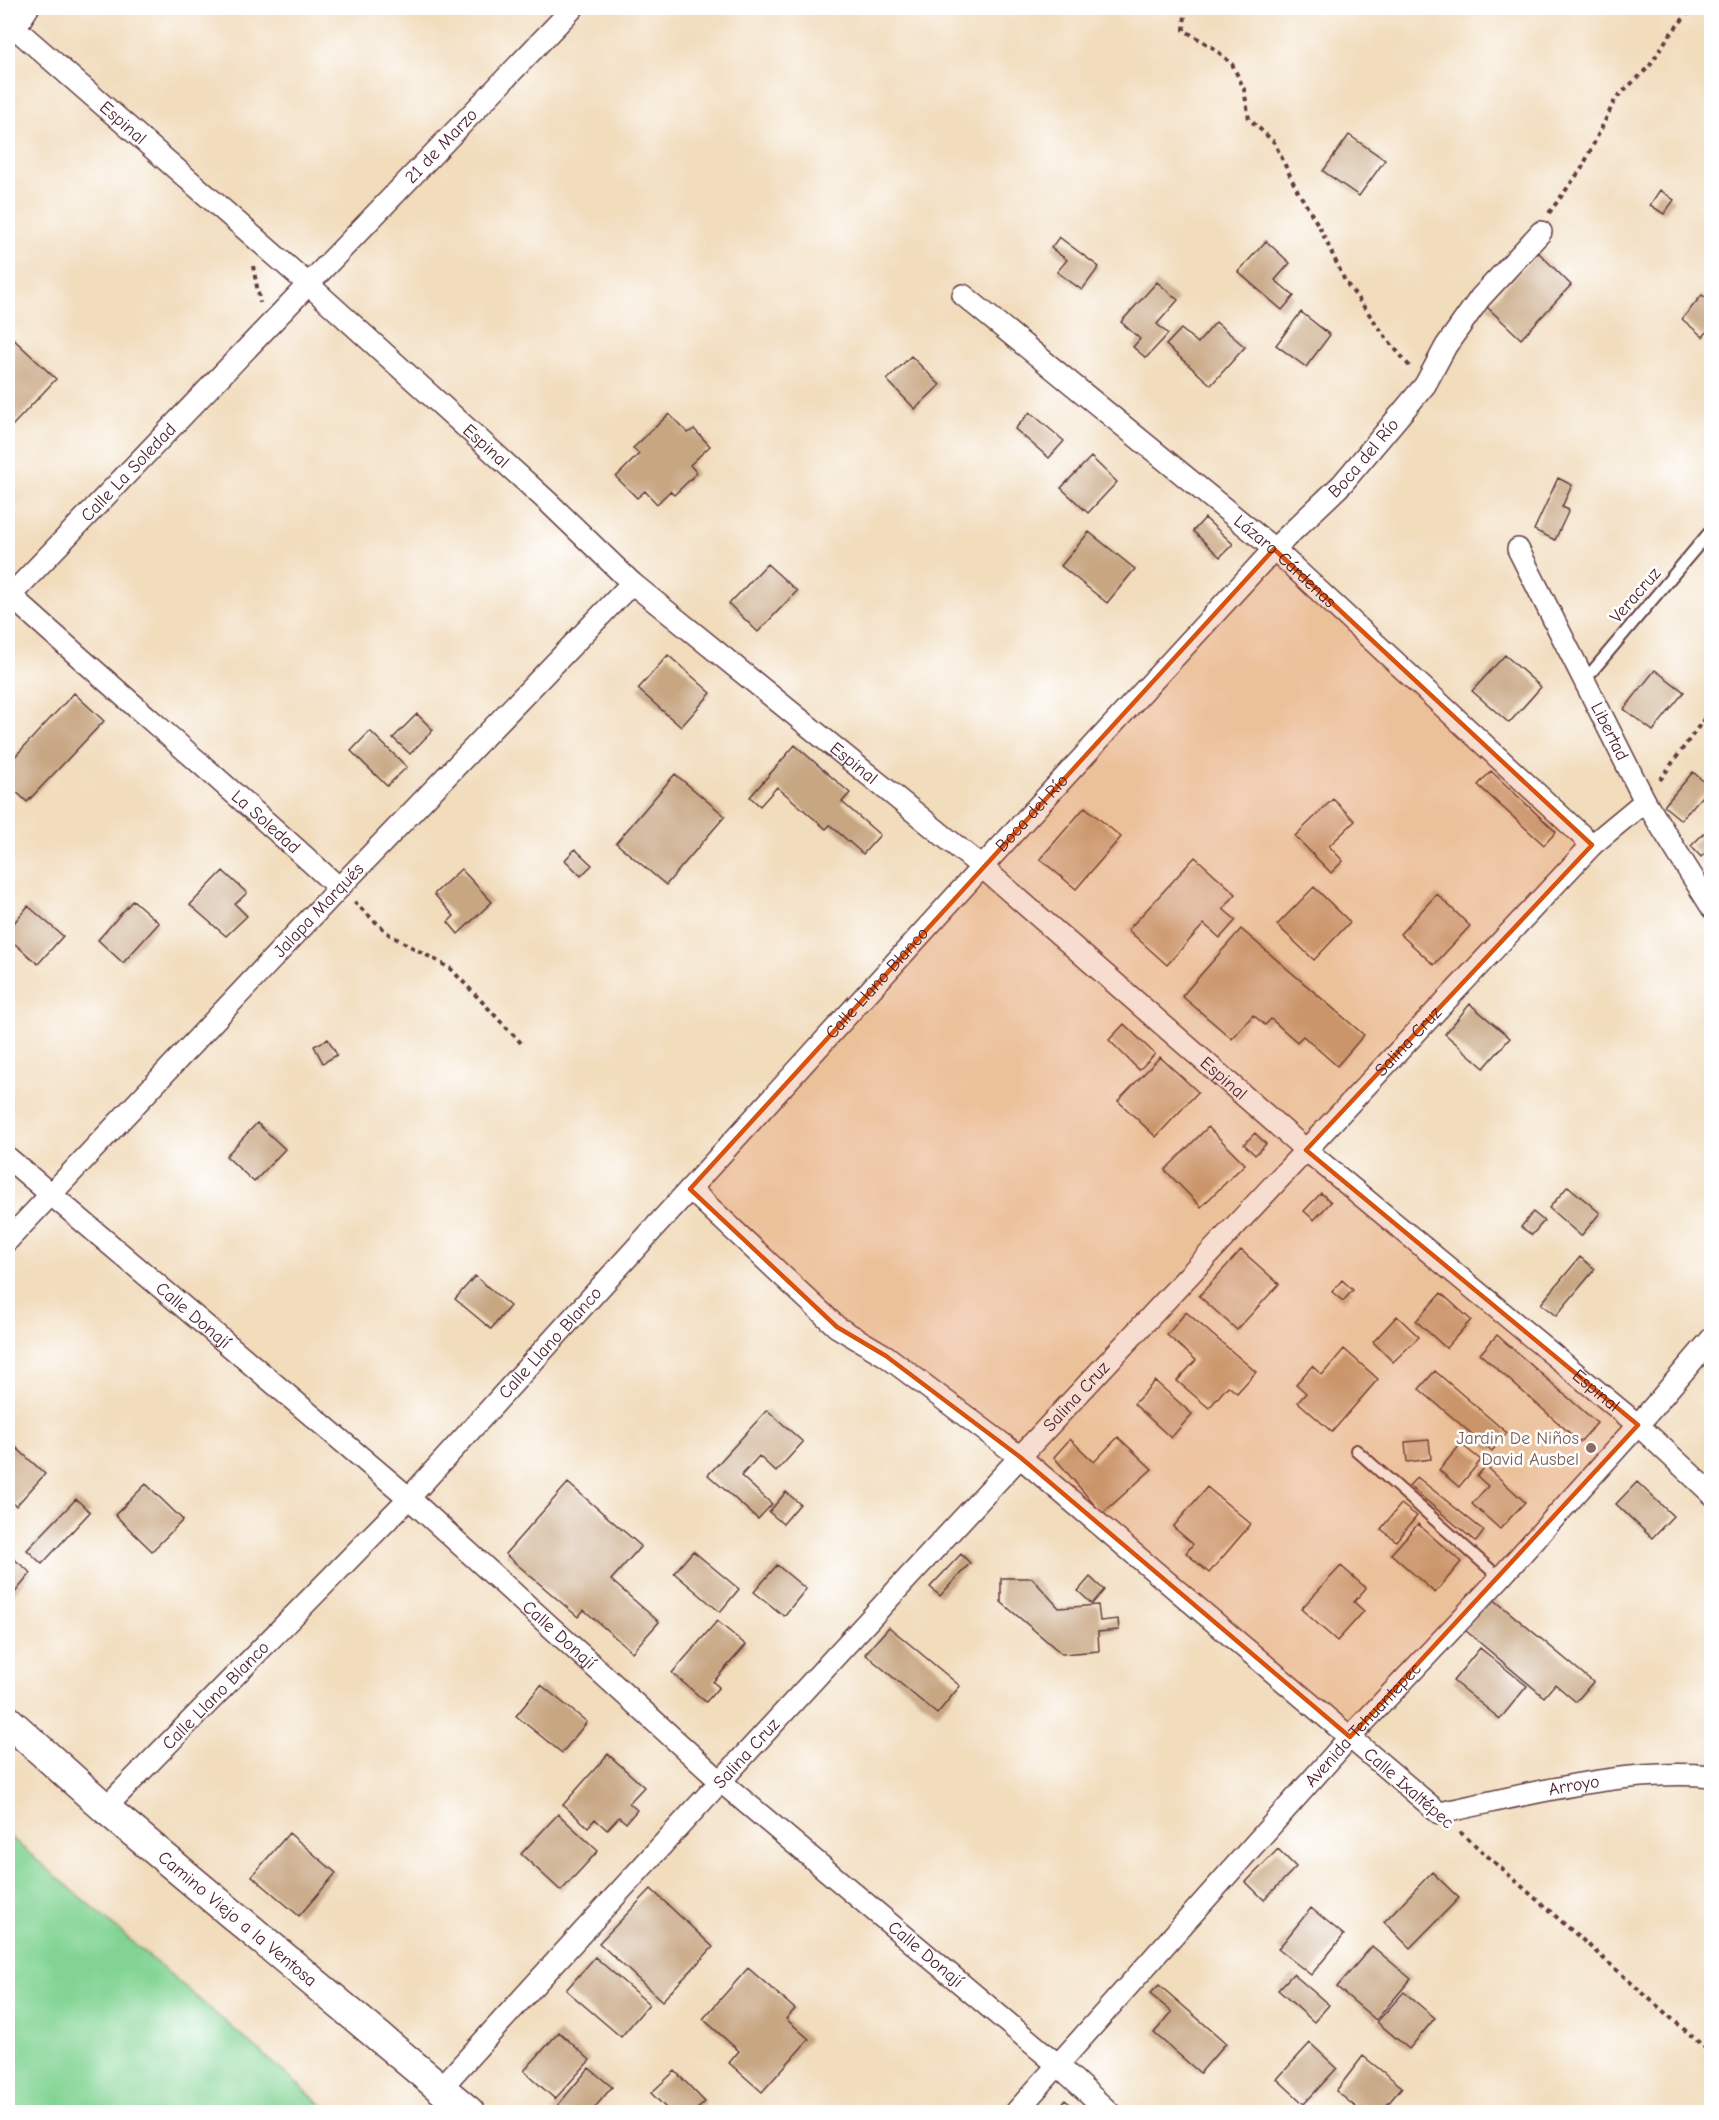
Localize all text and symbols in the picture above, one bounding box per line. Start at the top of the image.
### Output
street label: Espinal [95,97,151,149]
street label: 21 de Marzo [401,104,482,188]
street label: Boca del Río [1324,414,1403,502]
street label: Calle La Soledad [77,419,181,526]
street label: Espinal [458,420,513,473]
street label: Lázaro Cárdenas [1230,511,1340,612]
street label: Veracruz [1606,563,1665,627]
street label: Libertad [1586,699,1633,764]
street label: Espinal [826,738,882,789]
street label: Boca del Río [991,770,1073,856]
street label: La Soledad [227,786,304,858]
street label: Jalapa Marqués [269,859,368,962]
street label: Calle Llano Blanco [821,923,933,1043]
street label: Salina Cruz [1371,1002,1446,1081]
street label: Espinal [1196,1053,1251,1105]
street label: Calle Donají [151,1278,235,1354]
street label: Calle Llano Blanco [494,1283,606,1403]
street label: Salina Cruz [1039,1357,1114,1436]
street label: Espinal [1568,1365,1624,1416]
place label: Jardin De Niños David Ausbel [1456,1428,1579,1470]
marker: Jardin De Niños David Ausbel [1584,1441,1598,1455]
street label: Calle Donají [518,1596,601,1674]
street label: Calle Llano Blanco [158,1637,274,1754]
street label: Avenida Tehuantepec [1301,1658,1426,1791]
street label: Salina Cruz [709,1714,784,1793]
street label: Calle Ixaltépec [1359,1744,1458,1833]
street label: Arroyo [1547,1771,1601,1800]
street label: Camino Viejo a la Ventosa [154,1847,321,1991]
street label: Calle Donají [884,1917,968,1992]

